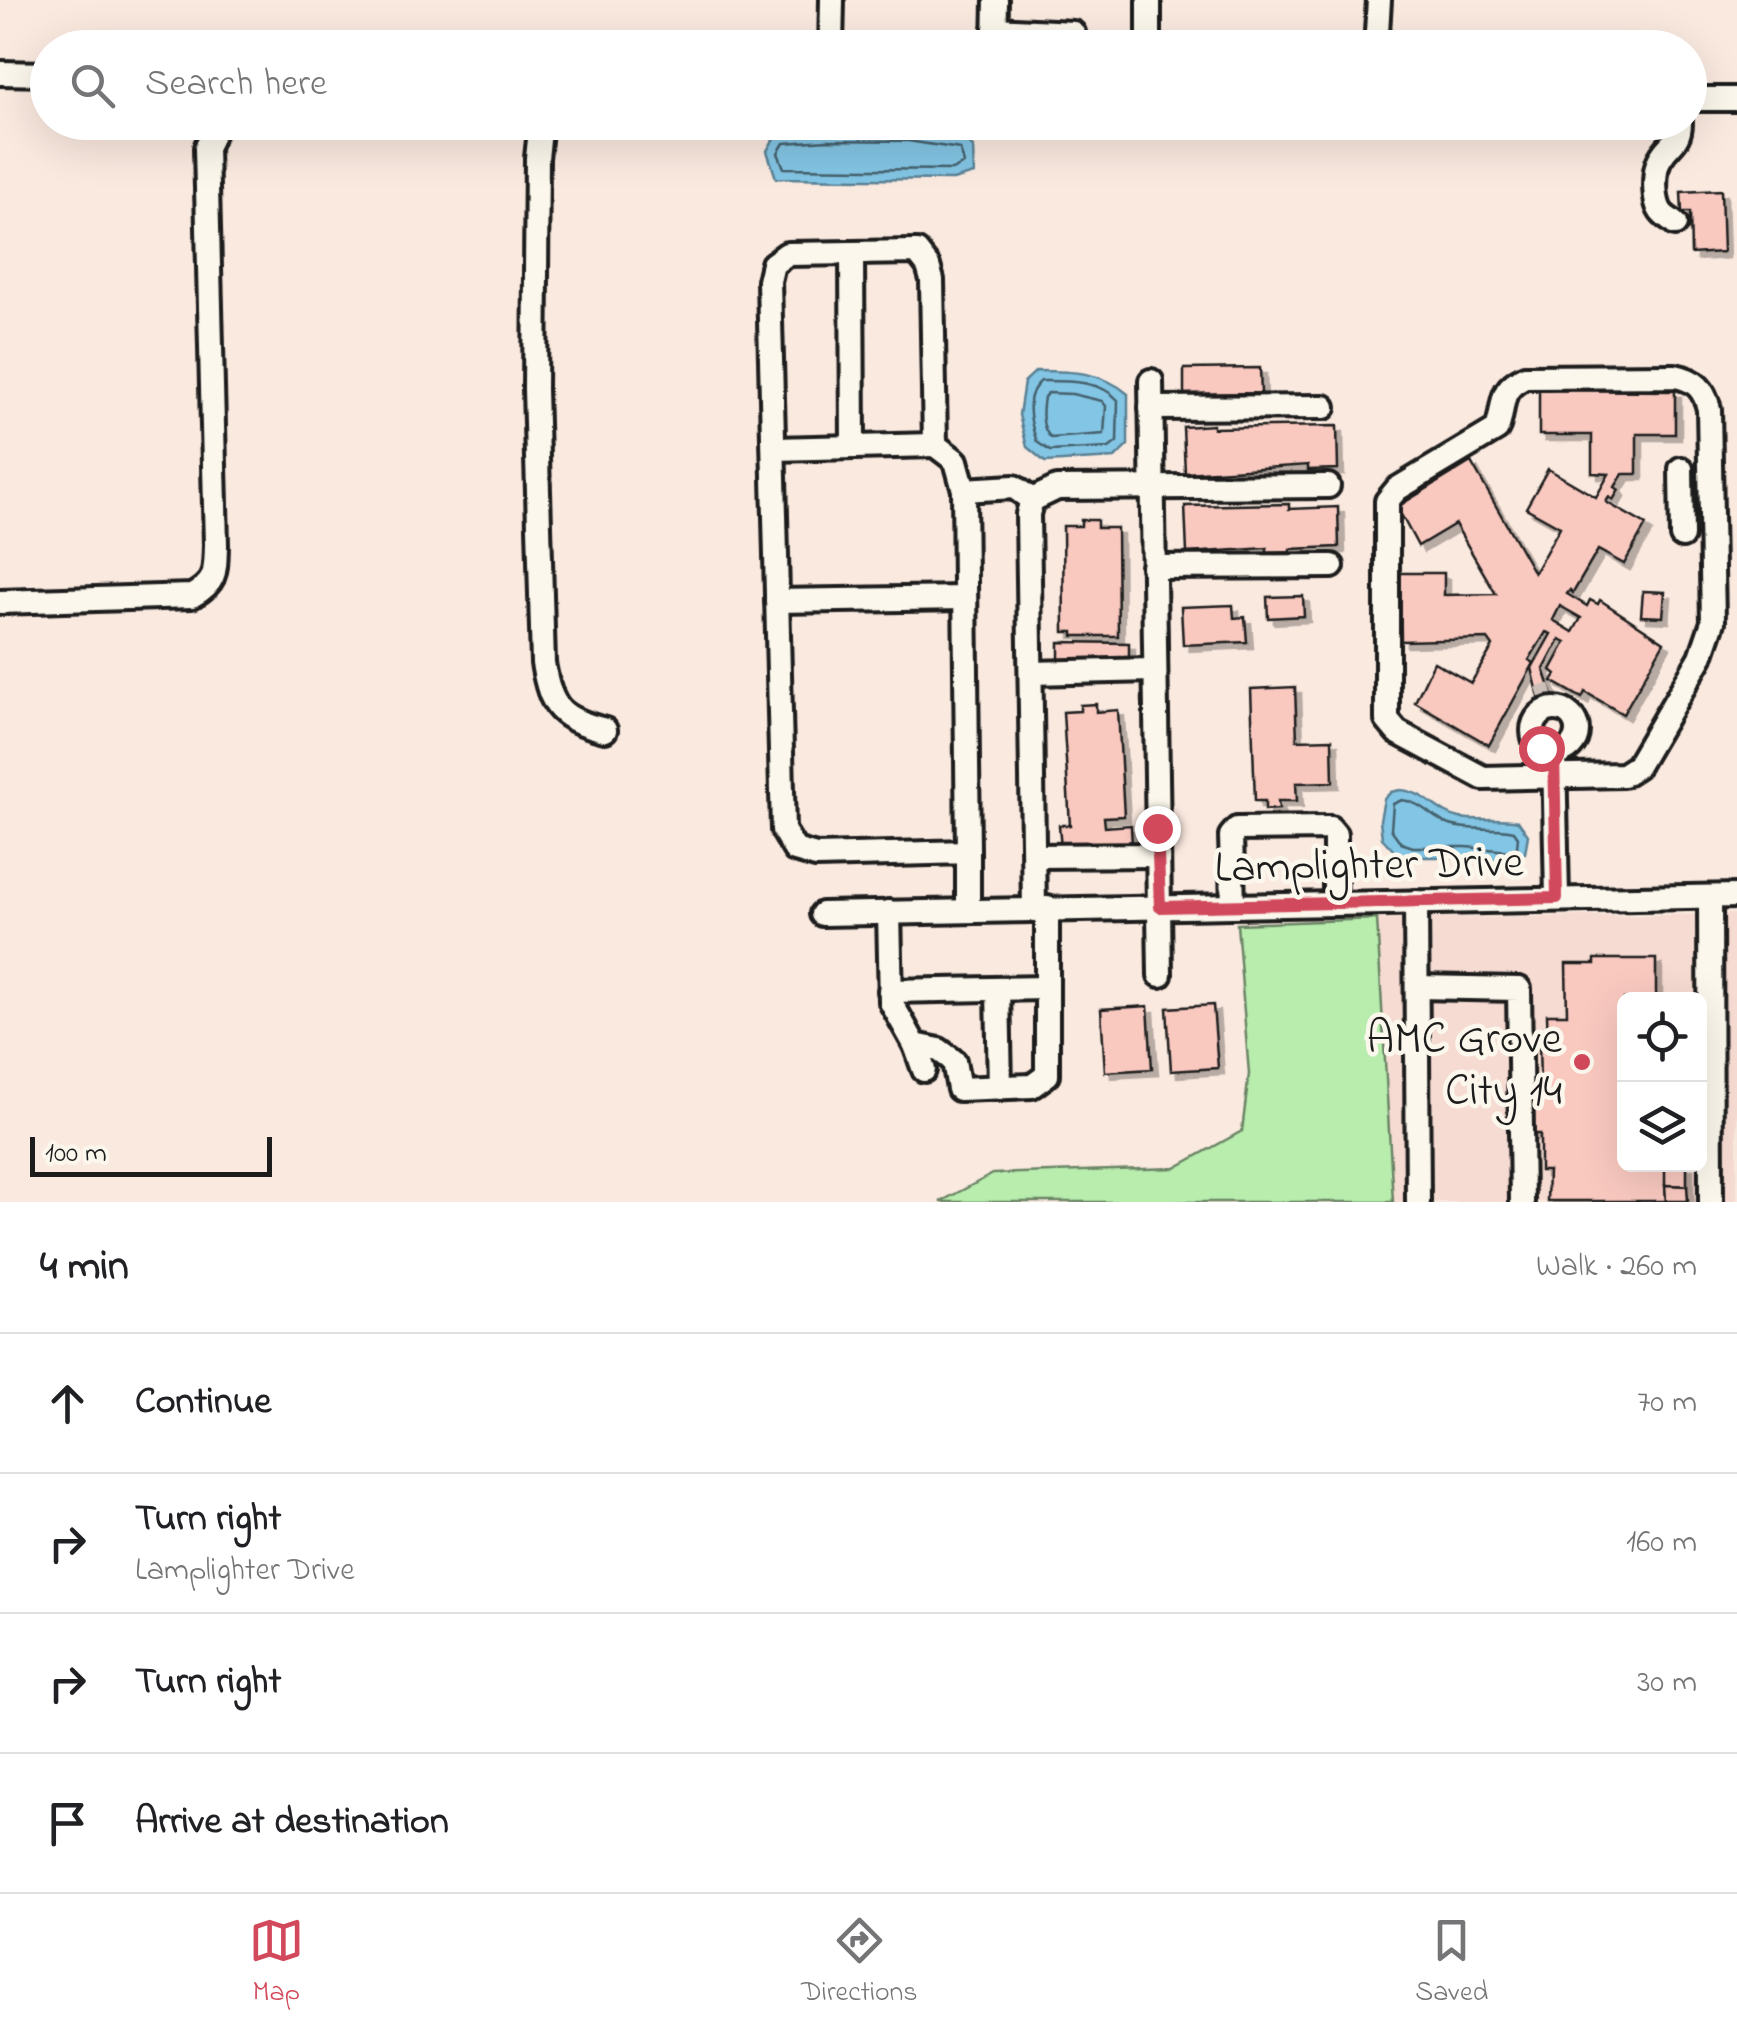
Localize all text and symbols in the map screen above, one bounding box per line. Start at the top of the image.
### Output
search box [30,30,1707,140]
text: Search here [145,57,327,113]
icon: search [65,58,120,113]
route start [1519,726,1565,772]
route end [1135,806,1181,852]
street label: Lamplighter Drive [1214,831,1525,904]
map controls [1617,992,1707,1172]
button: locate [1617,992,1707,1082]
place label: AMC Grove City 14 [1367,1008,1563,1126]
marker: AMC Grove City 14 [1571,1051,1593,1073]
button: layers [1617,1082,1707,1172]
scale bar [30,1132,272,1176]
text: 100 m [45,1134,107,1175]
text: 4 min [40,1237,129,1298]
text: Walk · 260 m [1536,1244,1697,1291]
text: Continue [135,1375,271,1431]
icon: ahead [40,1376,95,1431]
text: 70 m [1637,1380,1697,1427]
text: Turn right [135,1492,281,1548]
icon: right [40,1516,95,1571]
text: 160 m [1626,1520,1697,1567]
text: Lamplighter Drive [135,1548,355,1595]
text: Turn right [135,1655,281,1711]
icon: right [40,1656,95,1711]
text: 30 m [1637,1660,1697,1707]
text: Arrive at destination [135,1795,449,1851]
icon: arrive [40,1796,95,1851]
tab: Map [249,1913,304,2014]
tab: Directions [801,1913,918,2014]
tab: Saved [1415,1913,1488,2014]

